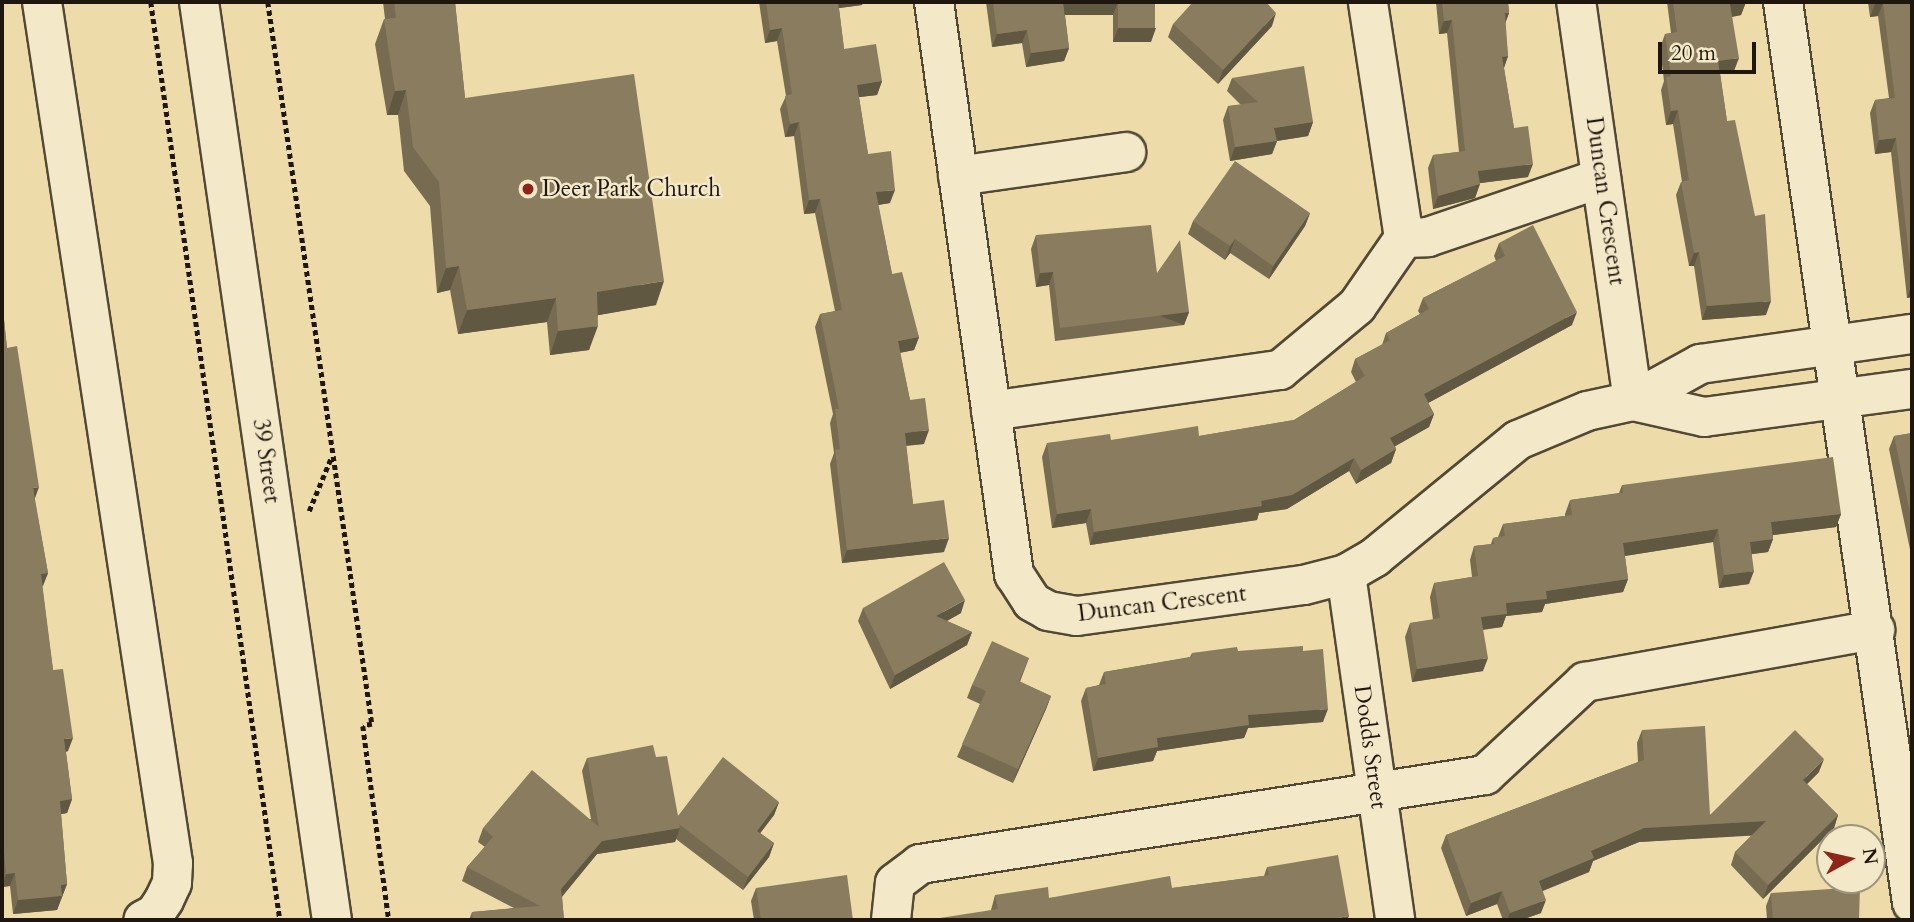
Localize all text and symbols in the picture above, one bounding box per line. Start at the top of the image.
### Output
scale bar [1662,28,1760,72]
text: 20 m [1671,39,1716,68]
street label: Duncan Crescent [1580,115,1630,287]
place label: Deer Park Church [542,175,721,203]
marker: Deer Park Church [520,181,536,197]
street label: 39 Street [246,417,286,505]
street label: Duncan Crescent [1076,580,1248,628]
street label: Dodds Street [1348,683,1392,811]
north arrow [1816,824,1886,894]
text: N [1856,846,1884,866]

